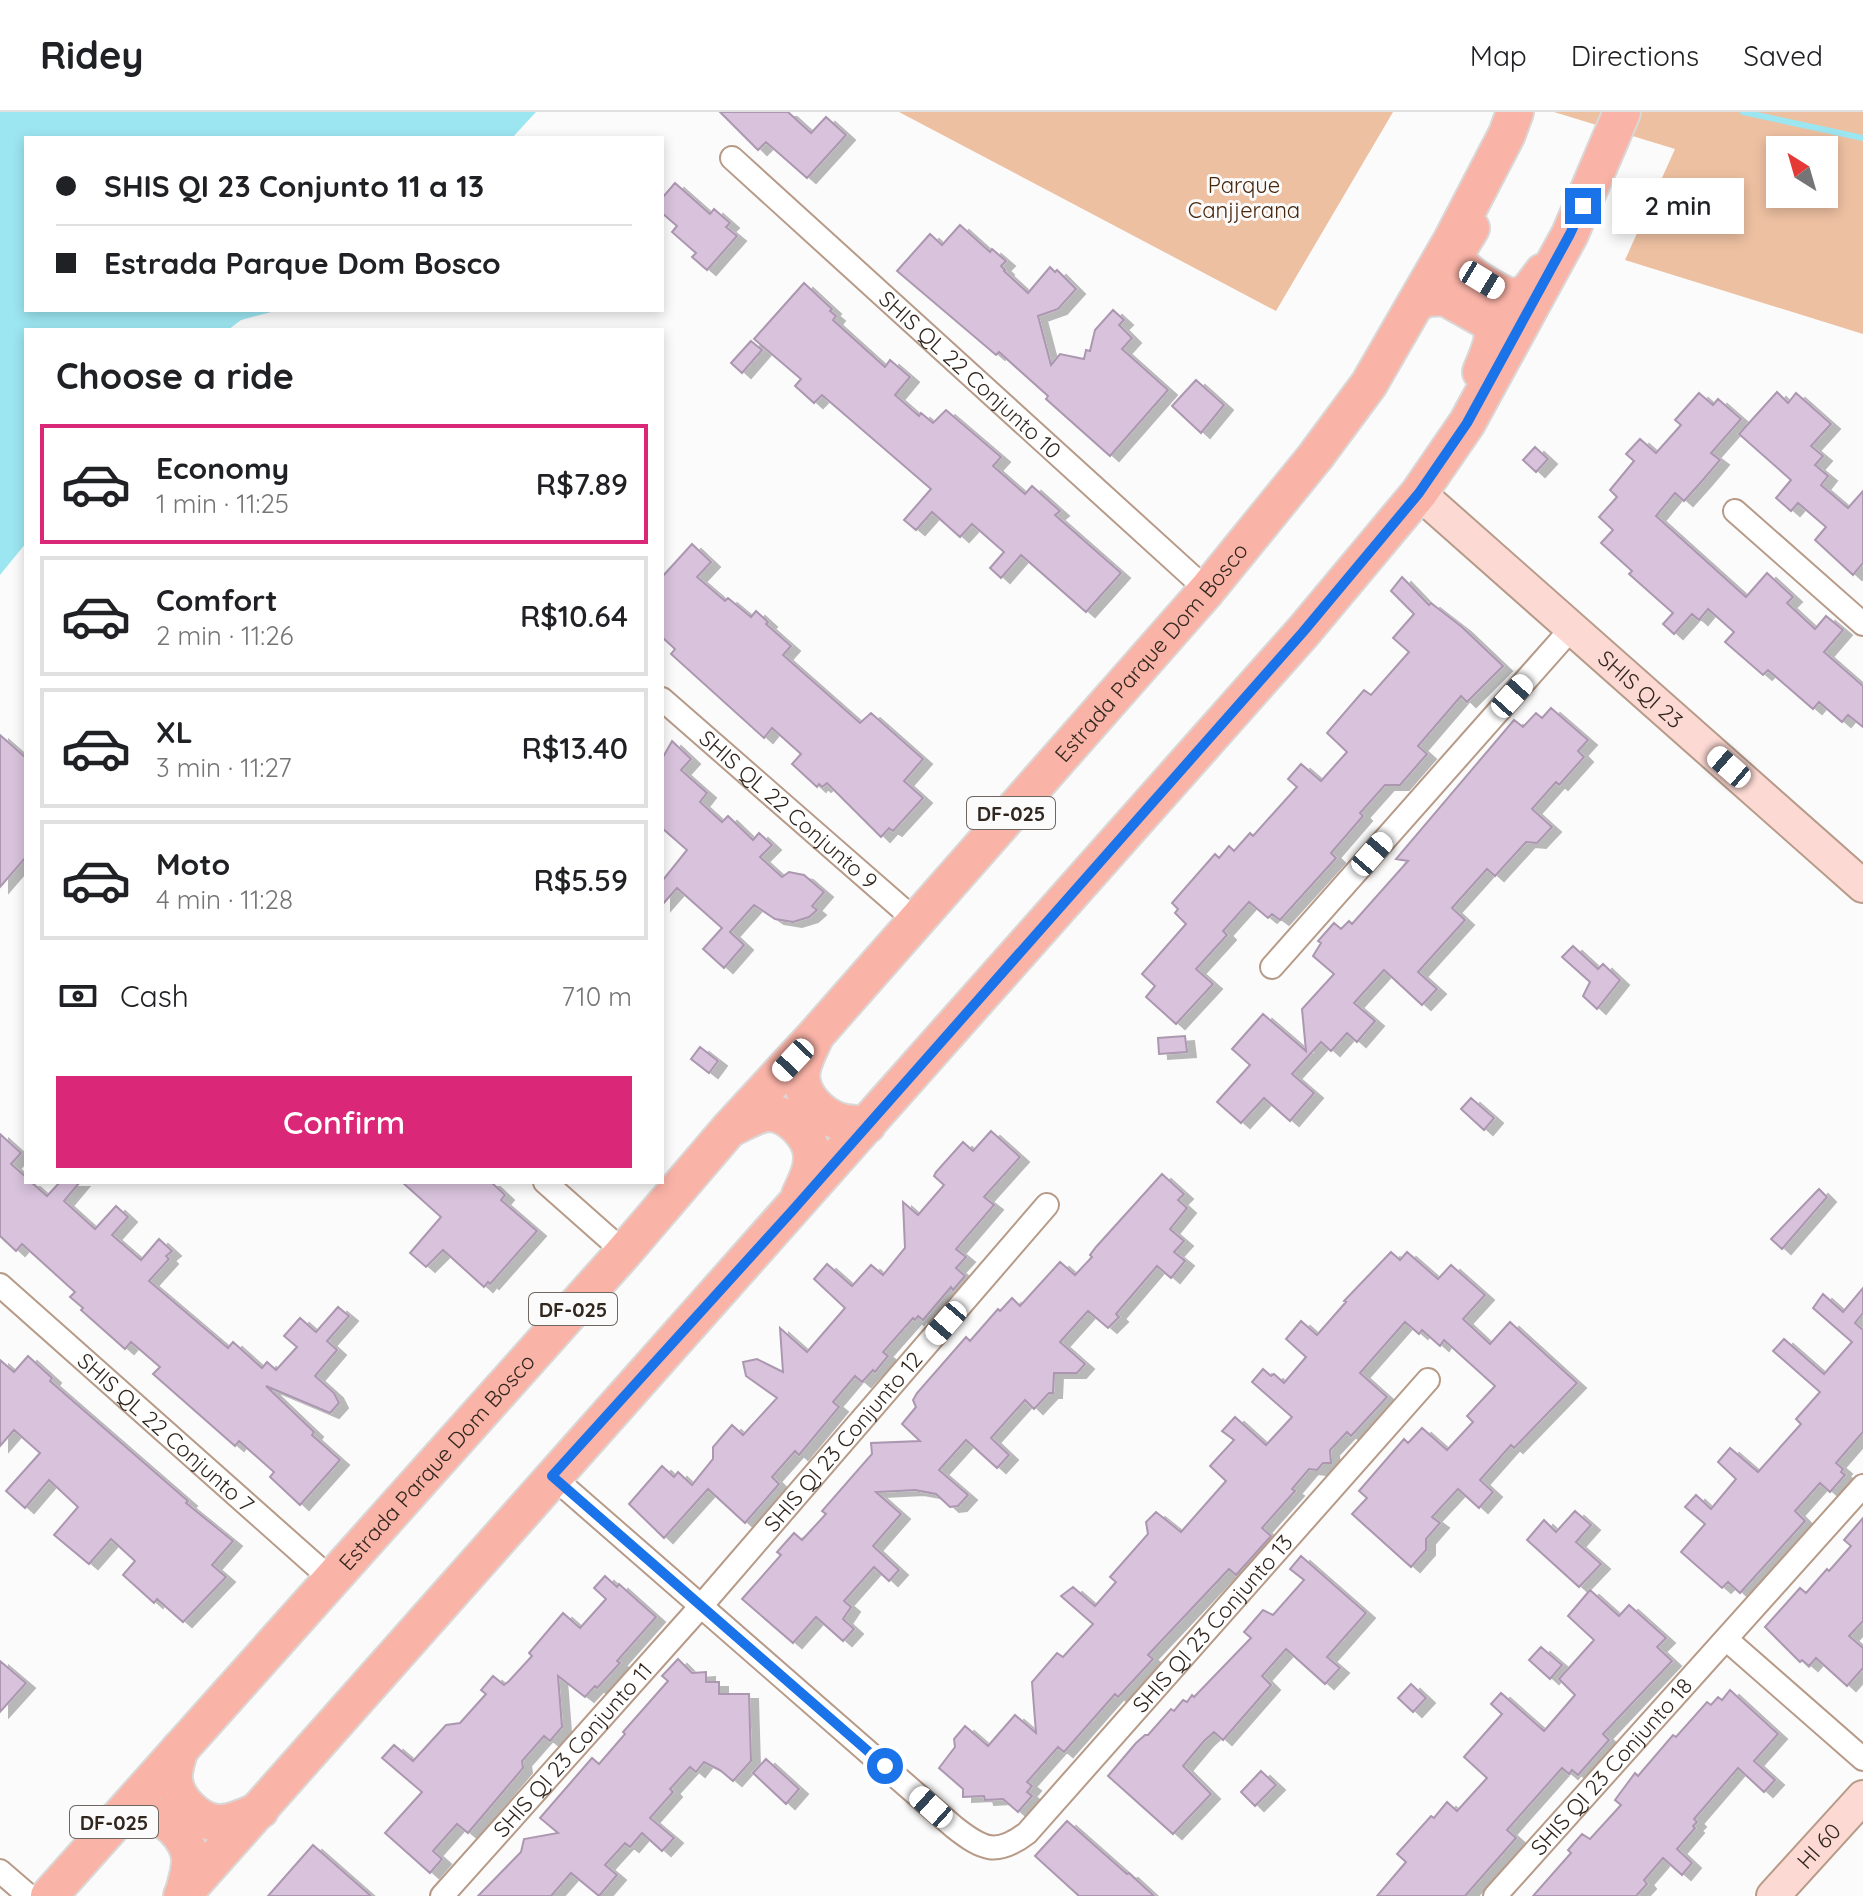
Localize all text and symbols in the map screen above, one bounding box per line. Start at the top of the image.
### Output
text: Ridey [40,31,143,79]
text: Map [1470,38,1527,73]
text: Directions [1571,38,1699,73]
text: Saved [1743,38,1823,73]
north arrow [1766,136,1838,208]
map controls [1766,136,1838,208]
text: SHIS QI 23 Conjunto 11 a 13 [104,167,484,205]
park label: Parque Canjjerana [1188,171,1300,224]
callout: 2 min [1611,178,1743,234]
route end [1565,188,1601,224]
text: 2 min [1644,189,1712,222]
text: Estrada Parque Dom Bosco [104,244,501,282]
car [1455,257,1509,303]
street label: SHIS QL 22 Conjunto 10 [873,285,1067,465]
text: Choose a ride [56,353,294,398]
icon: car [60,448,132,520]
text: Economy [156,449,289,487]
text: R$7.89 [536,465,628,503]
text: 1 min · 11:25 [156,487,289,520]
street label: Estrada Parque Dom Bosco [1048,537,1254,768]
icon: car [60,580,132,652]
text: Comfort [156,581,277,619]
text: R$10.64 [520,597,628,635]
text: 2 min · 11:26 [156,619,294,652]
street label: SHIS QI 23 [1592,644,1689,734]
car [1487,670,1537,722]
icon: car [60,712,132,784]
text: XL [156,713,193,751]
street label: SHIS QL 22 Conjunto 9 [693,724,884,895]
text: R$13.40 [521,729,628,767]
car [1703,742,1755,792]
text: 3 min · 11:27 [156,751,292,784]
road number: DF-025 [967,797,1055,829]
car [1347,828,1397,880]
icon: car [60,844,132,916]
text: Moto [156,845,230,883]
text: R$5.59 [533,861,628,899]
text: 4 min · 11:28 [156,883,293,916]
icon: cash [56,974,100,1018]
text: Cash [120,977,189,1015]
text: 710 m [562,980,632,1013]
car [768,1034,818,1086]
button: Confirm [56,1076,632,1168]
road number: DF-025 [529,1293,617,1325]
car [921,1297,971,1349]
street label: SHIS QI 23 Conjunto 12 [758,1346,928,1537]
street label: SHIS QL 22 Conjunto 7 [72,1347,260,1518]
street label: Estrada Parque Dom Bosco [333,1348,541,1576]
street label: SHIS QI 23 Conjunto 13 [1126,1529,1299,1718]
street label: SHIS QI 23 Conjunto 11 [487,1657,658,1843]
street label: SHIS QI 23 Conjunto 18 [1524,1672,1698,1861]
route start [867,1748,903,1784]
car [905,1782,957,1832]
road number: DF-025 [70,1806,158,1838]
street label: HI 60 [1791,1817,1847,1874]

